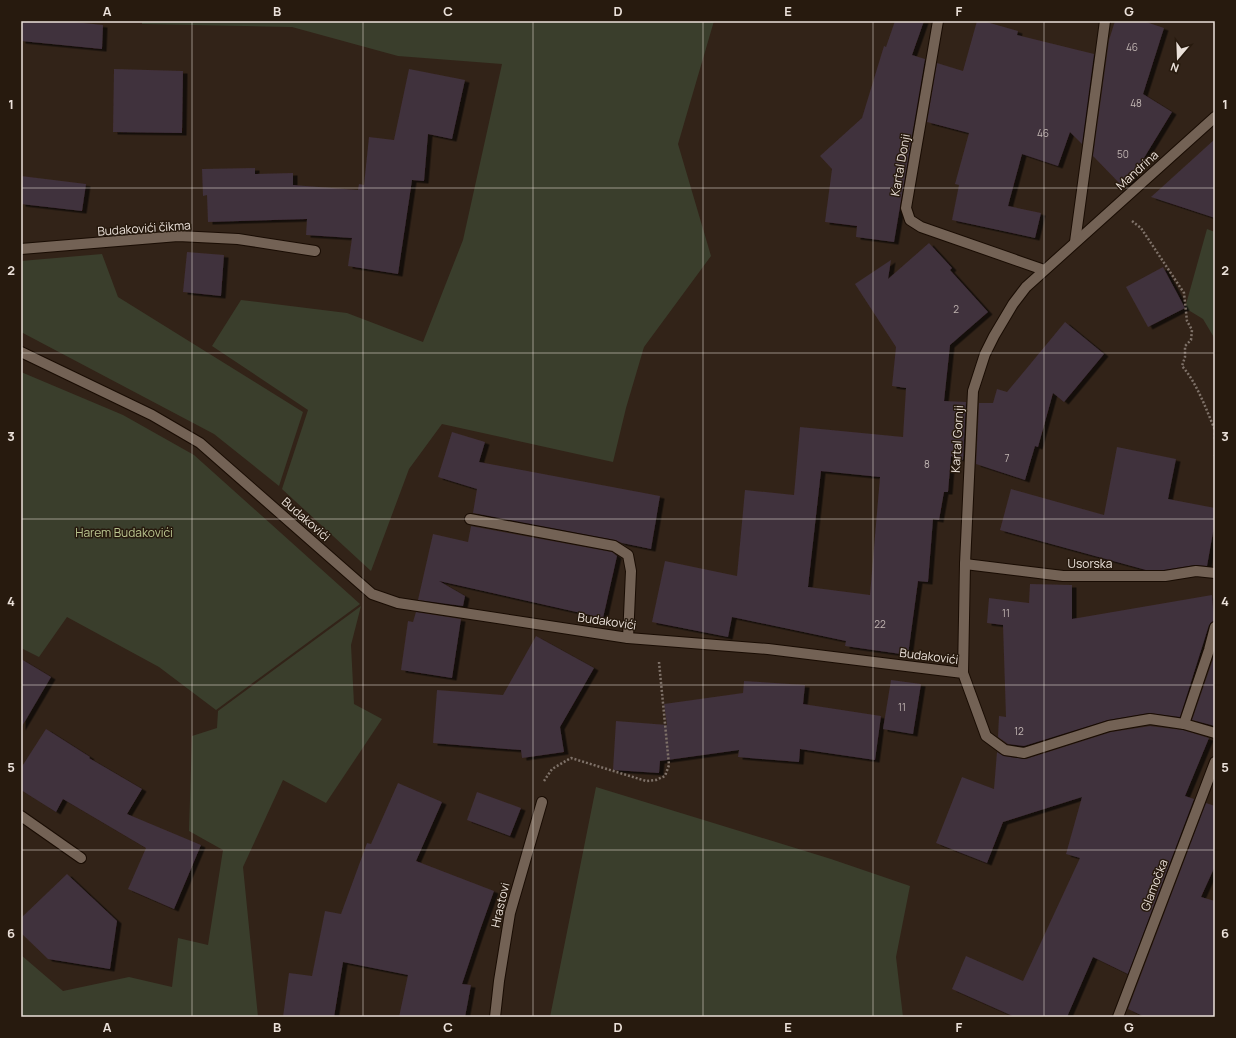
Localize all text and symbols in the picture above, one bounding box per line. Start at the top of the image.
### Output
text: A [103,2,112,20]
text: B [273,2,281,20]
text: C [443,2,453,20]
text: D [613,2,623,20]
text: E [784,2,792,20]
text: F [956,2,963,20]
text: G [1124,2,1134,20]
north arrow [1158,38,1198,78]
house number: 46 [1126,40,1138,54]
text: N [1168,60,1181,76]
text: 1 [8,95,14,113]
text: 1 [1222,95,1228,113]
house number: 48 [1130,96,1142,110]
house number: 46 [1037,126,1049,140]
street label: Kartal Donji [886,133,914,197]
street label: Mandrina [1112,146,1162,194]
house number: 50 [1117,147,1129,161]
street label: Budakovići čikma [97,216,191,240]
text: 2 [7,261,15,279]
text: 2 [1221,261,1229,279]
house number: 2 [953,302,959,316]
street label: Kartal Gornji [947,405,967,473]
text: 3 [7,427,15,445]
text: 3 [1221,427,1229,445]
house number: 7 [1004,451,1010,465]
house number: 8 [924,457,930,471]
street label: Budakovići [278,493,334,545]
park label: Harem Budakovići [75,524,173,541]
street label: Usorska [1068,555,1112,572]
text: 4 [7,592,15,610]
text: 4 [1221,592,1229,610]
house number: 11 [1002,606,1010,620]
street label: Budakovići [577,608,637,634]
house number: 22 [874,617,886,631]
street label: Budakovići [899,644,959,668]
house number: 11 [898,700,906,714]
house number: 12 [1014,724,1024,738]
text: 5 [7,758,15,776]
text: 5 [1221,758,1229,776]
street label: Glamočka [1136,857,1172,913]
street label: Hrastovi [487,881,513,929]
text: 6 [7,924,15,942]
text: 6 [1221,924,1229,942]
text: A [103,1018,112,1036]
text: B [273,1018,281,1036]
text: C [443,1018,453,1036]
text: D [613,1018,623,1036]
text: E [784,1018,792,1036]
text: F [956,1018,963,1036]
text: G [1124,1018,1134,1036]

